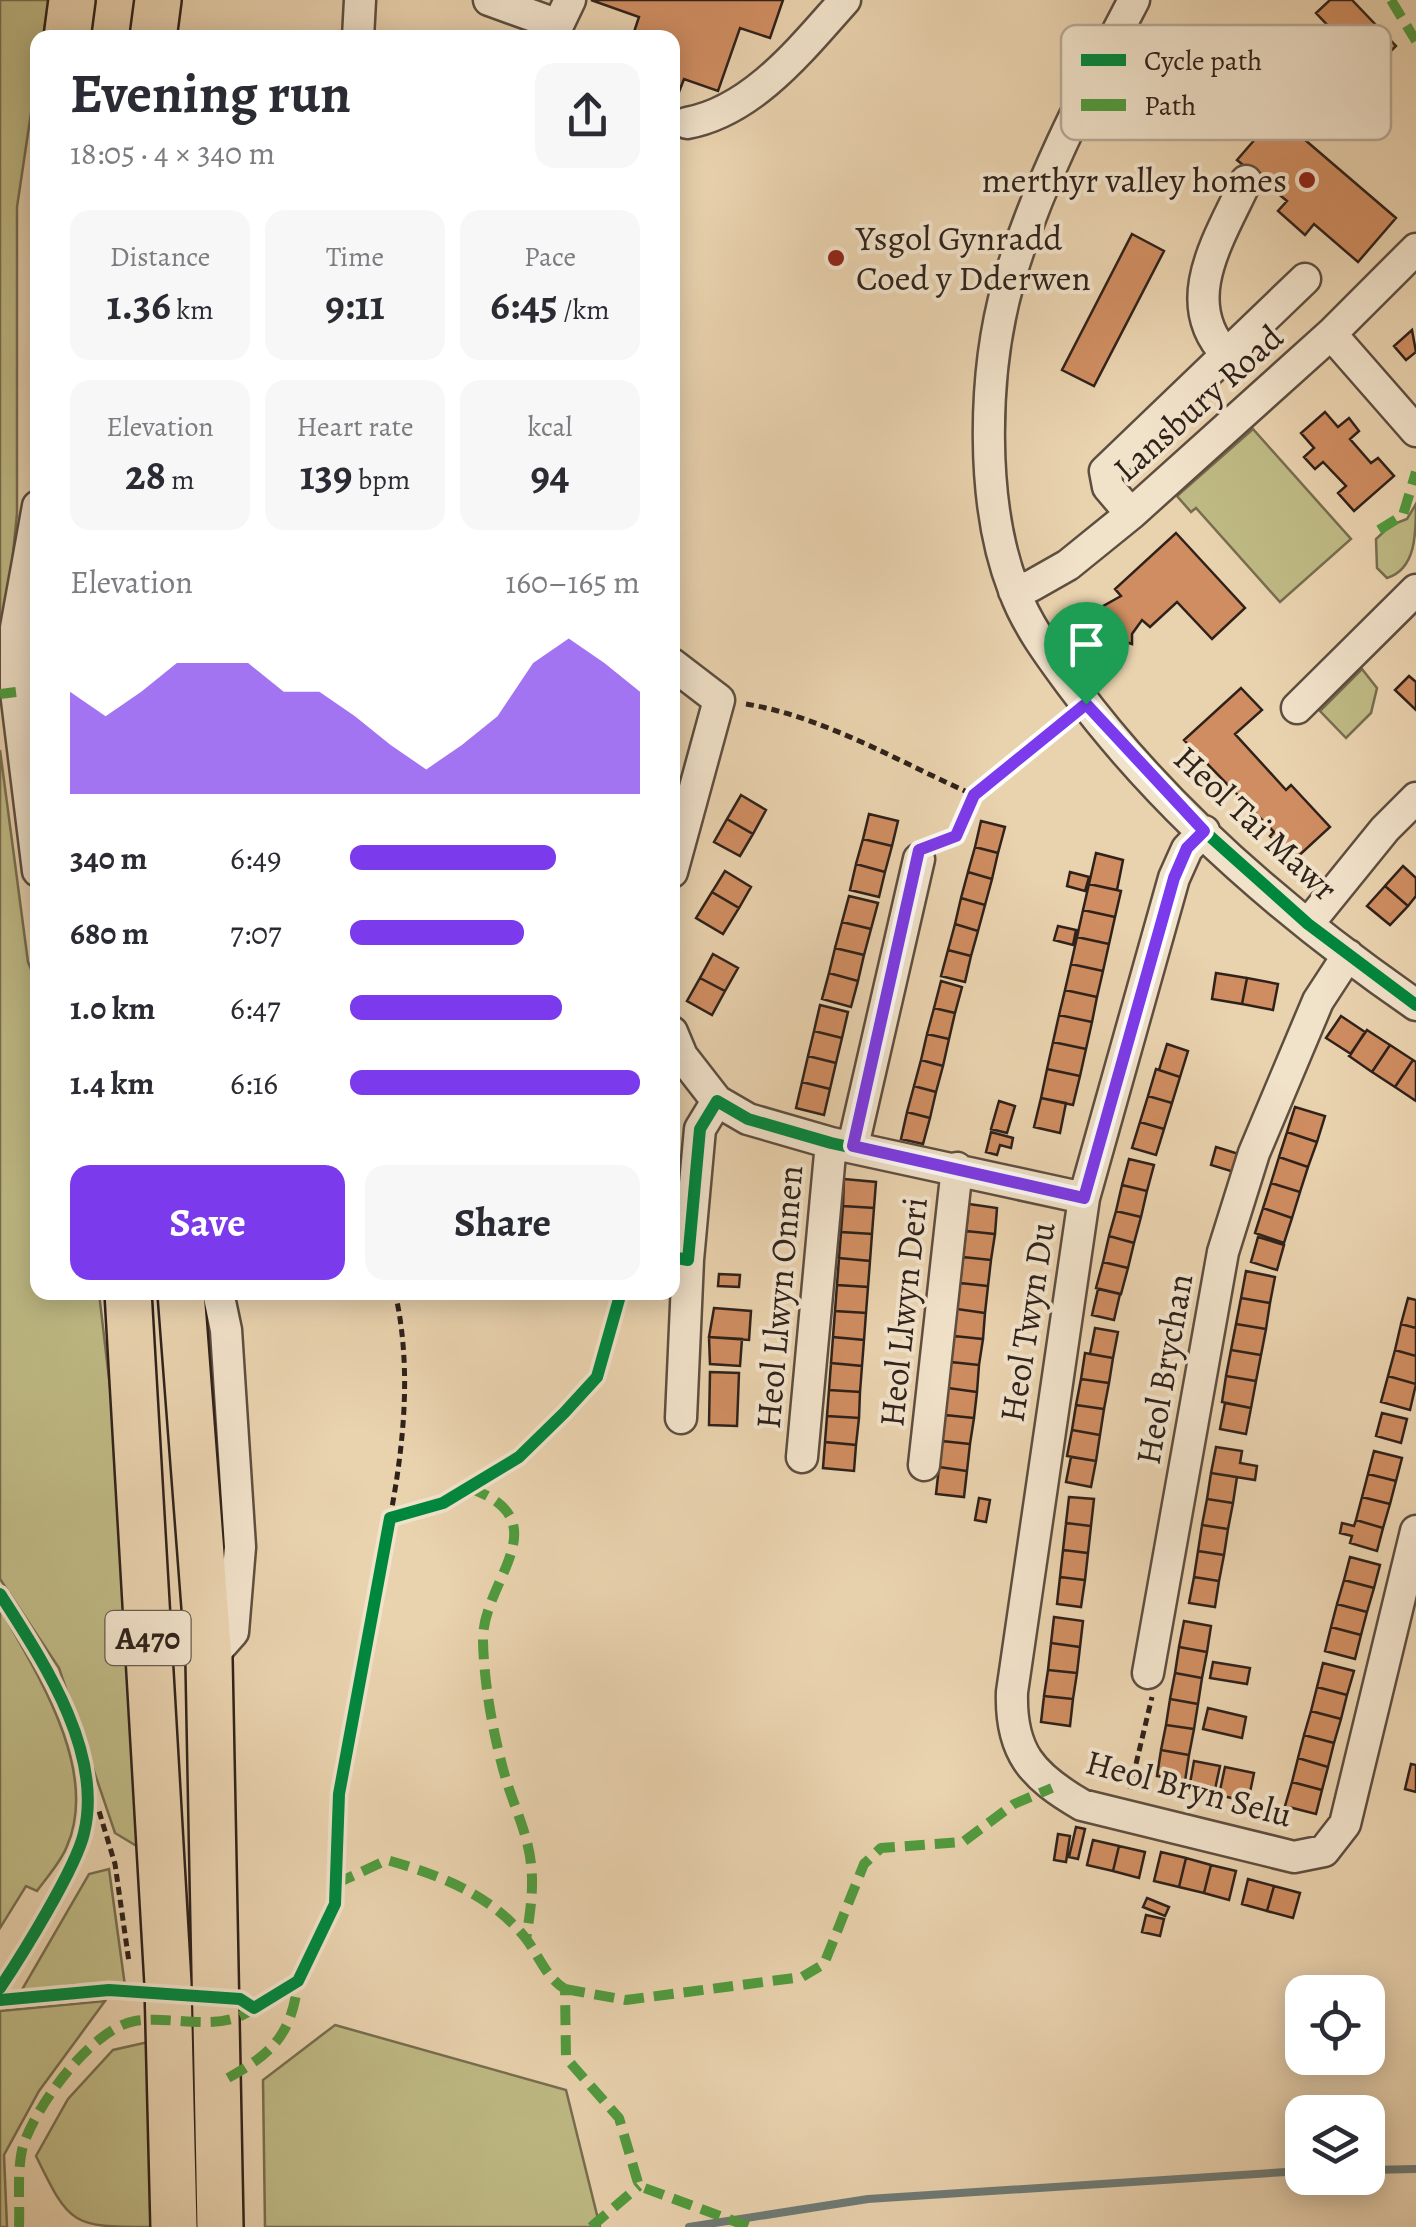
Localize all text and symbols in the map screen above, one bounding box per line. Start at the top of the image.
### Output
legend [1061,25,1391,140]
text: Cycle path [1144,42,1262,80]
text: Evening run [70,56,351,131]
button: share [535,63,640,168]
text: Path [1144,87,1196,125]
text: 18:05 · 4 × 340 m [70,131,275,175]
place label: merthyr valley homes [982,156,1287,204]
marker: merthyr valley homes [1296,169,1318,191]
place label: Ysgol Gynradd Coed y Dderwen [855,214,1091,302]
text: Distance [110,238,210,276]
text: Time [326,238,384,276]
text: Pace [524,238,576,276]
marker: Ysgol Gynradd Coed y Dderwen [825,247,847,269]
text: 1.36 [106,276,171,333]
text: 9:11 [325,276,385,333]
text: 6:45 [490,276,558,333]
text: km [171,291,214,329]
text: /km [558,291,610,329]
street label: Lansbury Road [1103,314,1293,492]
text: Elevation [106,408,214,446]
text: Heart rate [297,408,413,446]
text: kcal [528,408,572,446]
text: 28 [125,446,166,503]
text: 139 [300,446,352,503]
text: 94 [530,446,570,503]
text: m [166,461,195,499]
text: bpm [352,461,410,499]
text: Elevation [70,560,193,604]
text: 160–165 m [505,560,640,604]
pin [1044,602,1129,705]
icon: arrive [1059,617,1114,672]
street label: Heol Tai Mawr [1164,735,1348,911]
text: 340 m [70,836,147,880]
text: 6:49 [230,836,281,880]
text: 680 m [70,911,149,955]
text: 7:07 [230,911,282,955]
text: 1.0 km [70,986,155,1030]
text: 6:47 [230,986,280,1030]
text: 1.4 km [70,1061,154,1105]
text: 6:16 [230,1061,278,1105]
street label: Heol Llwyn Onnen [744,1163,814,1431]
button: Save [70,1165,345,1280]
button: Share [365,1165,640,1280]
street label: Heol Llwyn Deri [867,1195,939,1429]
street label: Heol Twyn Du [988,1219,1066,1425]
street label: Heol Brychan [1124,1270,1204,1468]
road number: A470 [106,1611,190,1665]
street label: Heol Bryn Selu [1081,1737,1297,1839]
map controls [1285,1975,1385,2195]
button: locate [1285,1975,1385,2075]
button: layers [1285,2095,1385,2195]

